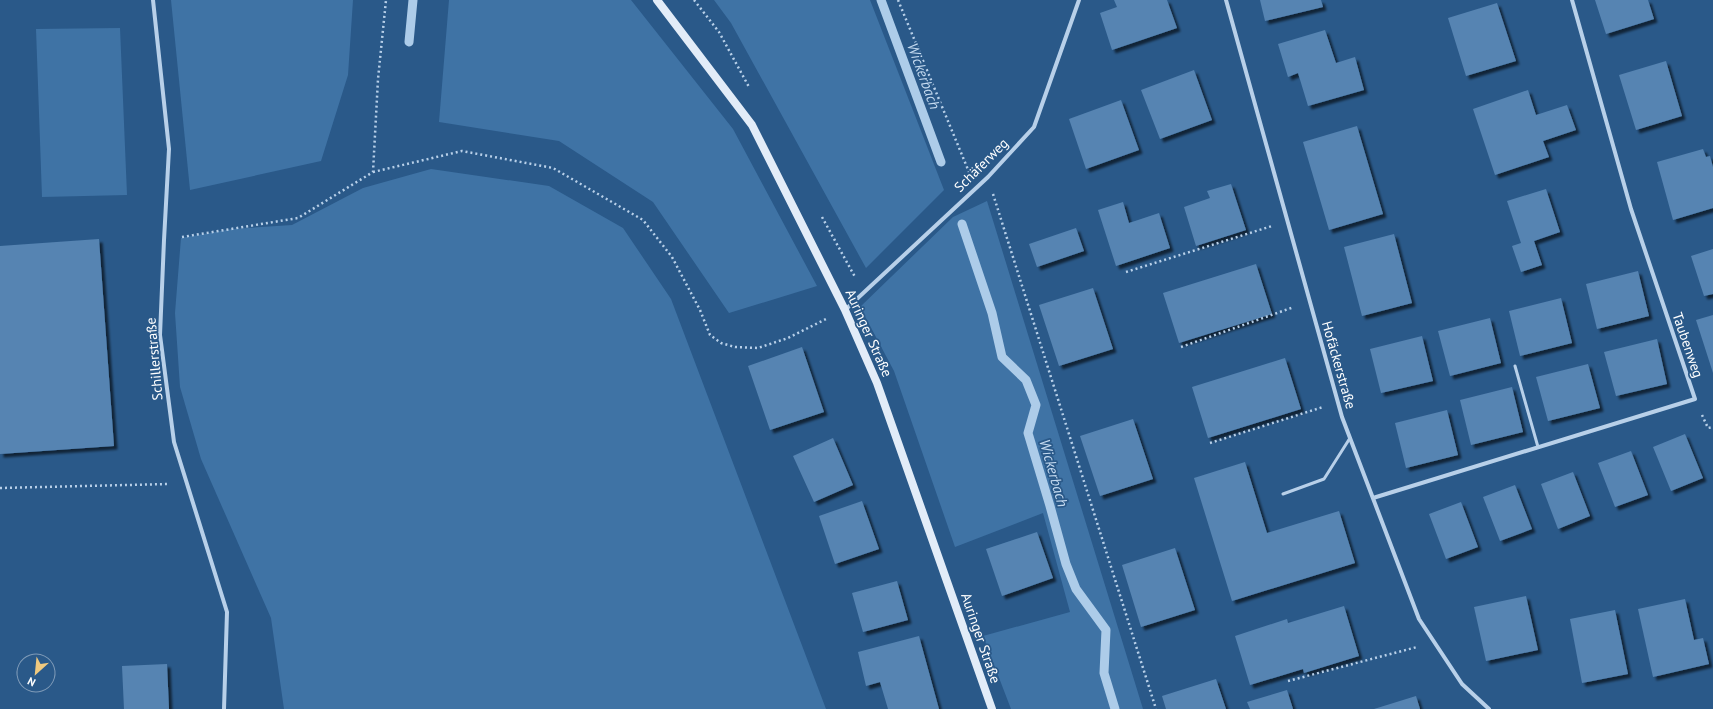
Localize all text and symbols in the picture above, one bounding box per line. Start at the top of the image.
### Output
water label: Wickerbach [903,40,945,112]
street label: Schäferweg [950,134,1012,196]
street label: Auringer Straße [842,286,896,380]
street label: Taubenweg [1668,310,1708,380]
street label: Schillerstraße [141,317,167,401]
street label: Hofäckerstraße [1318,319,1360,411]
water label: Wickerbach [1035,437,1073,509]
street label: Auringer Straße [957,590,1005,686]
north arrow [16,653,56,693]
text: N [25,674,38,690]

